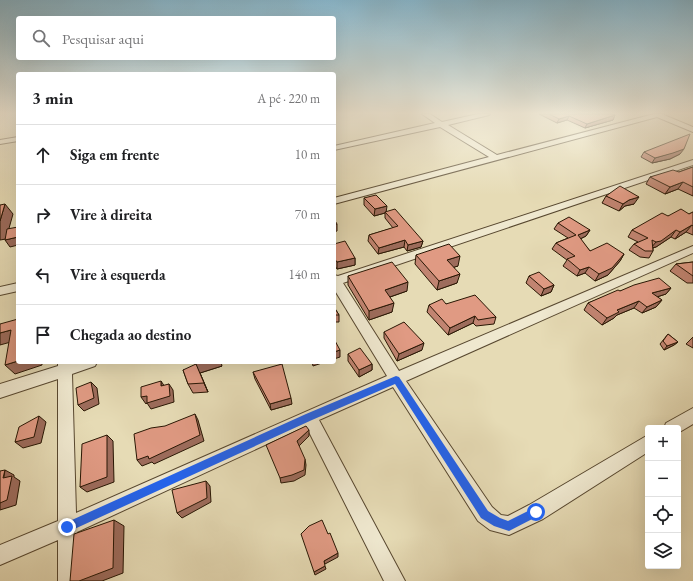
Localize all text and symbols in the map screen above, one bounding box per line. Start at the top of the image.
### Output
search box [16,16,336,60]
icon: search [30,27,52,49]
text: Pesquisar aqui [62,29,144,48]
text: 3 min [32,87,73,109]
text: A pé · 220 m [257,90,320,107]
icon: ahead [32,144,54,166]
text: Siga em frente [70,145,159,164]
text: 10 m [295,146,320,163]
icon: right [32,204,54,226]
text: Vire à direita [70,205,152,224]
text: 70 m [295,206,320,223]
icon: left [32,264,54,286]
text: Vire à esquerda [70,265,166,284]
text: 140 m [289,266,320,283]
icon: arrive [32,324,54,346]
text: Chegada ao destino [70,325,191,344]
map controls [645,425,681,569]
button: + [645,425,681,461]
button: − [645,461,681,497]
button: locate [645,497,681,533]
route start [527,503,545,521]
route end [58,518,76,536]
button: layers [645,533,681,569]

